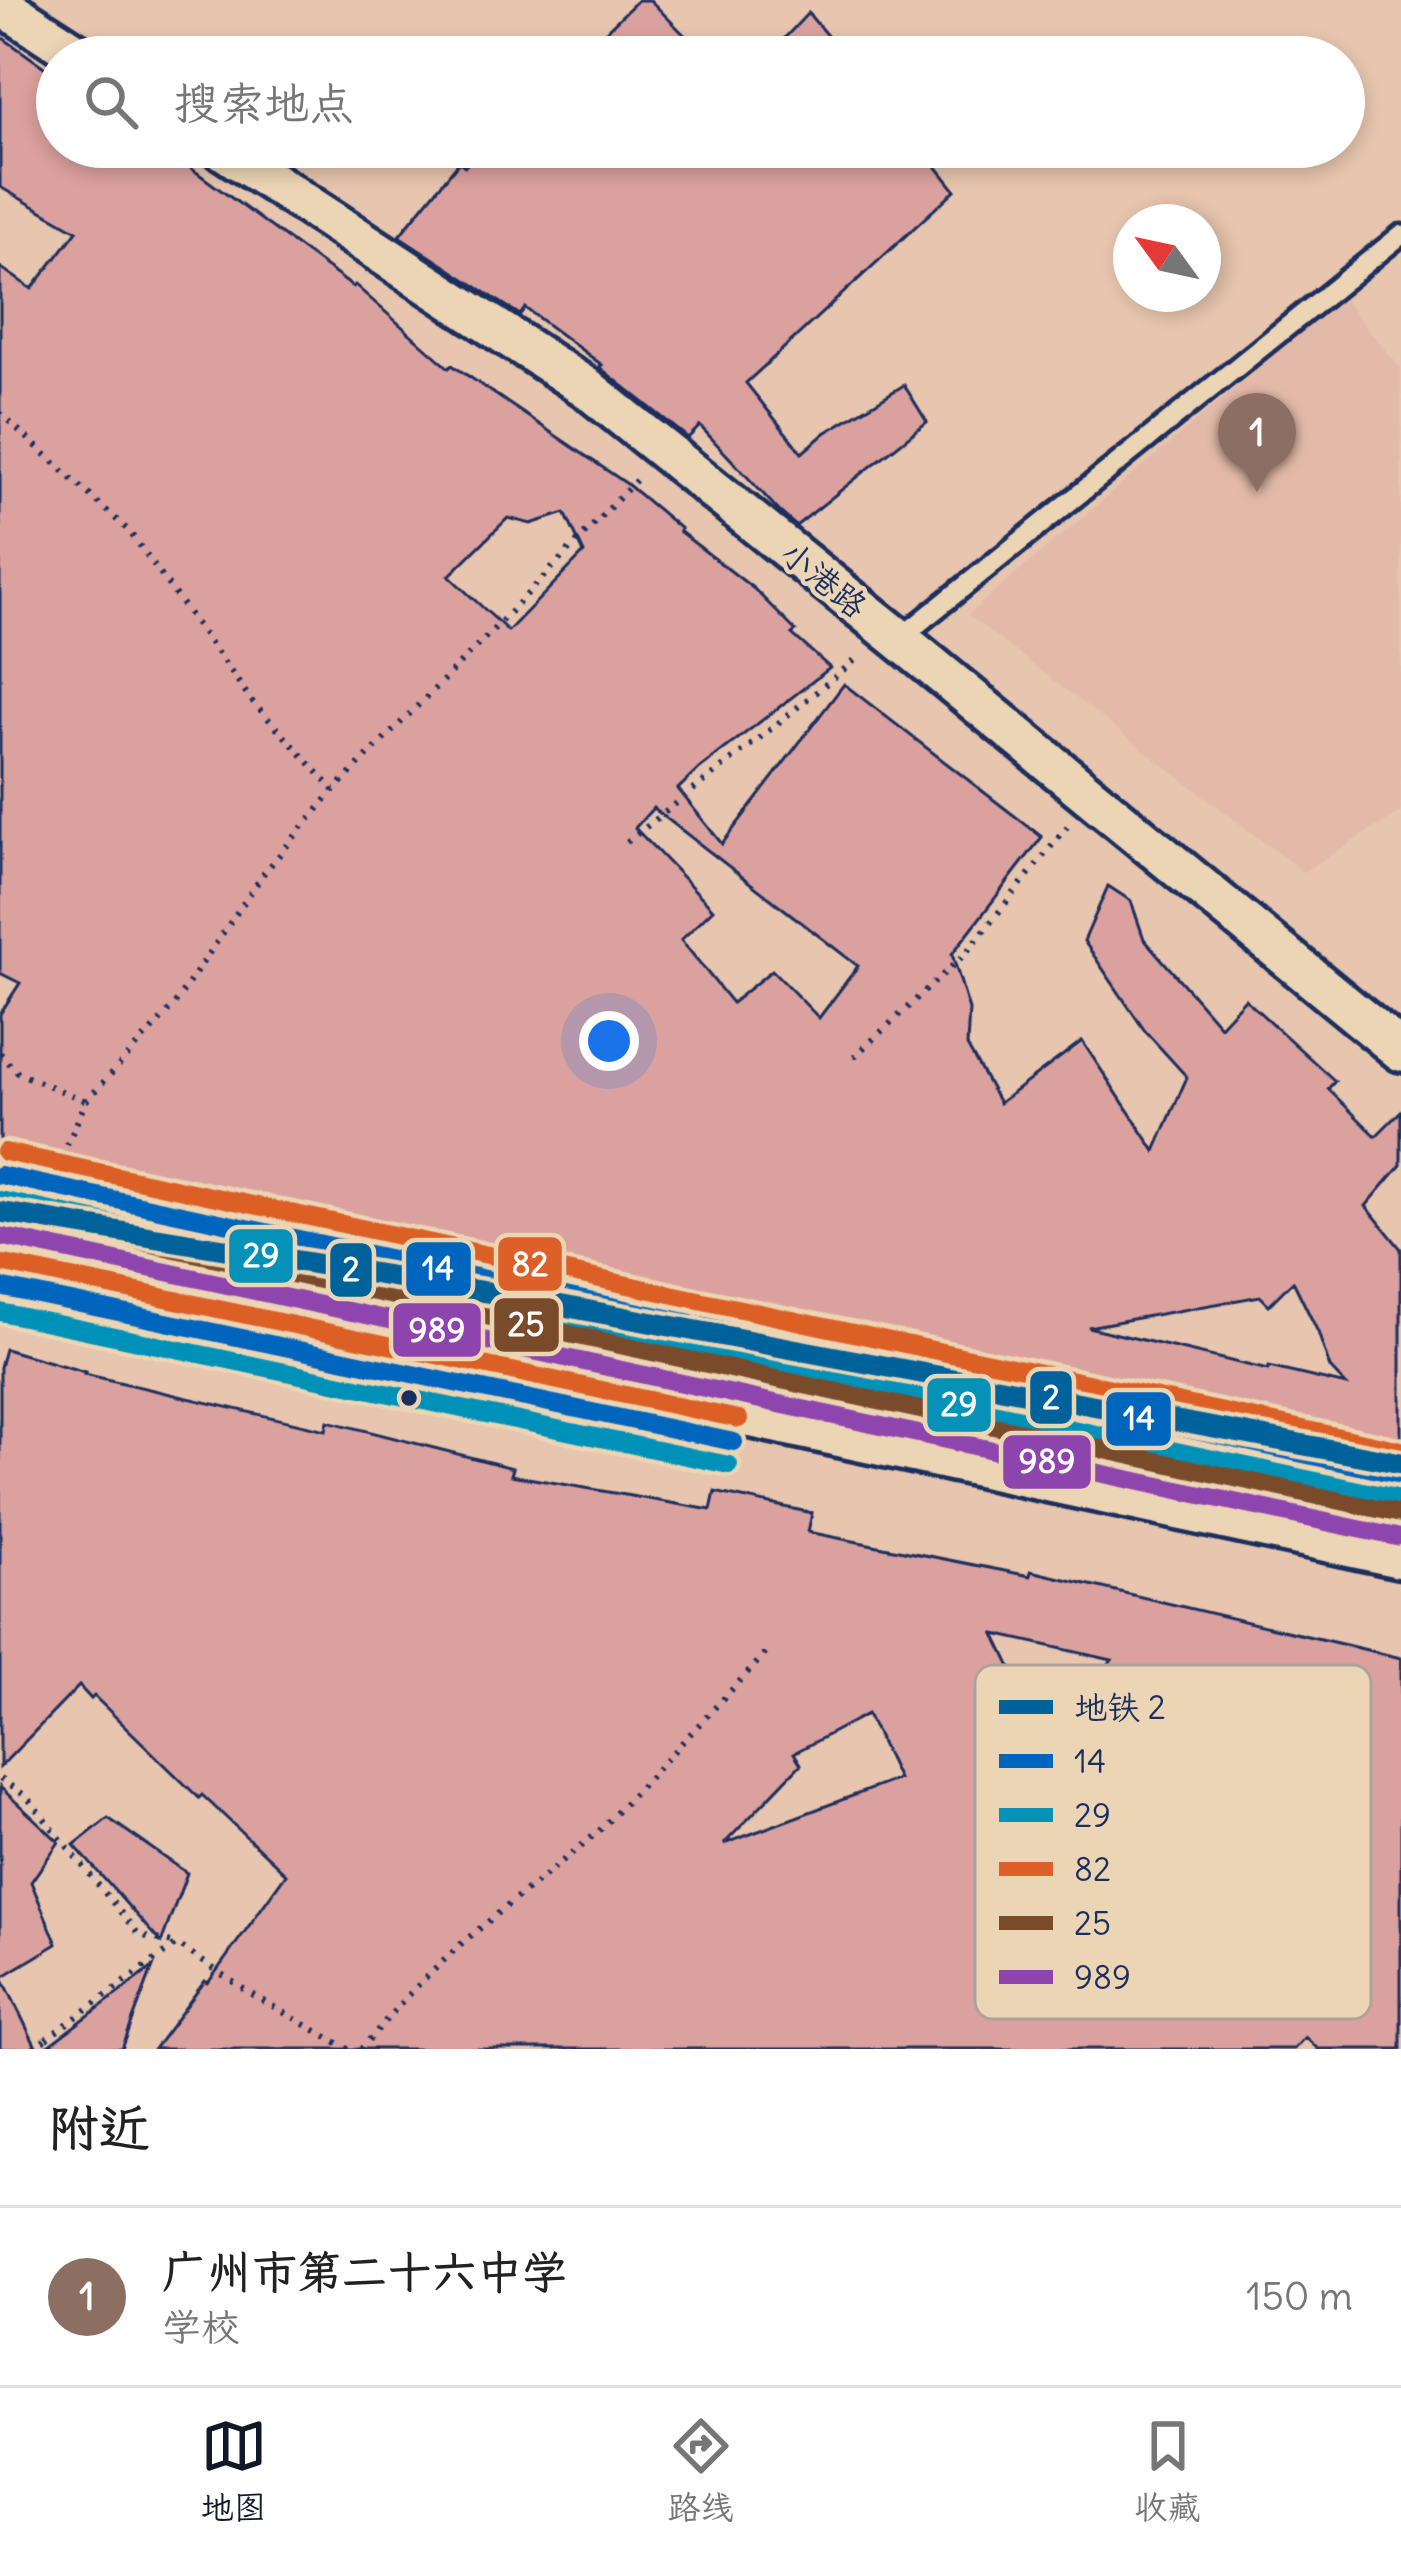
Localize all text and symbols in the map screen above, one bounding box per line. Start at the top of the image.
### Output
search box [36,36,1365,168]
icon: search [78,69,144,135]
text: 搜索地点 [174,75,354,131]
north arrow [1113,204,1221,312]
pin: 1 [1218,393,1296,492]
street label: 小港路 [772,532,876,626]
your location [579,1011,639,1071]
line badge: 29 [227,1227,295,1285]
text: 29 [242,1234,280,1276]
line badge: 82 [496,1235,564,1293]
line badge: 14 [404,1240,473,1298]
line badge: 2 [328,1241,374,1299]
text: 82 [511,1243,549,1285]
text: 14 [422,1247,454,1289]
text: 2 [342,1248,360,1290]
line badge: 25 [492,1296,561,1354]
line badge: 989 [391,1301,483,1359]
text: 25 [507,1303,545,1345]
text: 989 [409,1309,465,1351]
line badge: 2 [1028,1369,1074,1426]
line badge: 29 [925,1376,993,1434]
text: 2 [1042,1376,1060,1418]
text: 29 [940,1383,978,1425]
unlabelled marker [398,1387,420,1409]
line badge: 14 [1104,1390,1173,1448]
text: 14 [1123,1397,1155,1439]
line badge: 989 [1001,1433,1093,1491]
text: 989 [1019,1440,1075,1482]
legend [975,1665,1371,2019]
text: 地铁 2 [1074,1686,1166,1728]
text: 14 [1074,1740,1106,1782]
text: 29 [1074,1794,1111,1836]
text: 82 [1074,1848,1111,1890]
text: 25 [1074,1902,1111,1944]
text: 989 [1074,1956,1131,1998]
text: 附近 [48,2096,150,2160]
text: 广州市第二十六中学 [162,2244,567,2300]
text: 1 [79,2272,95,2321]
text: 150 m [1246,2272,1353,2321]
text: 学校 [162,2303,240,2352]
tab: 地图 [201,2413,267,2528]
tab: 路线 [668,2413,734,2528]
tab: 收藏 [1135,2413,1201,2528]

